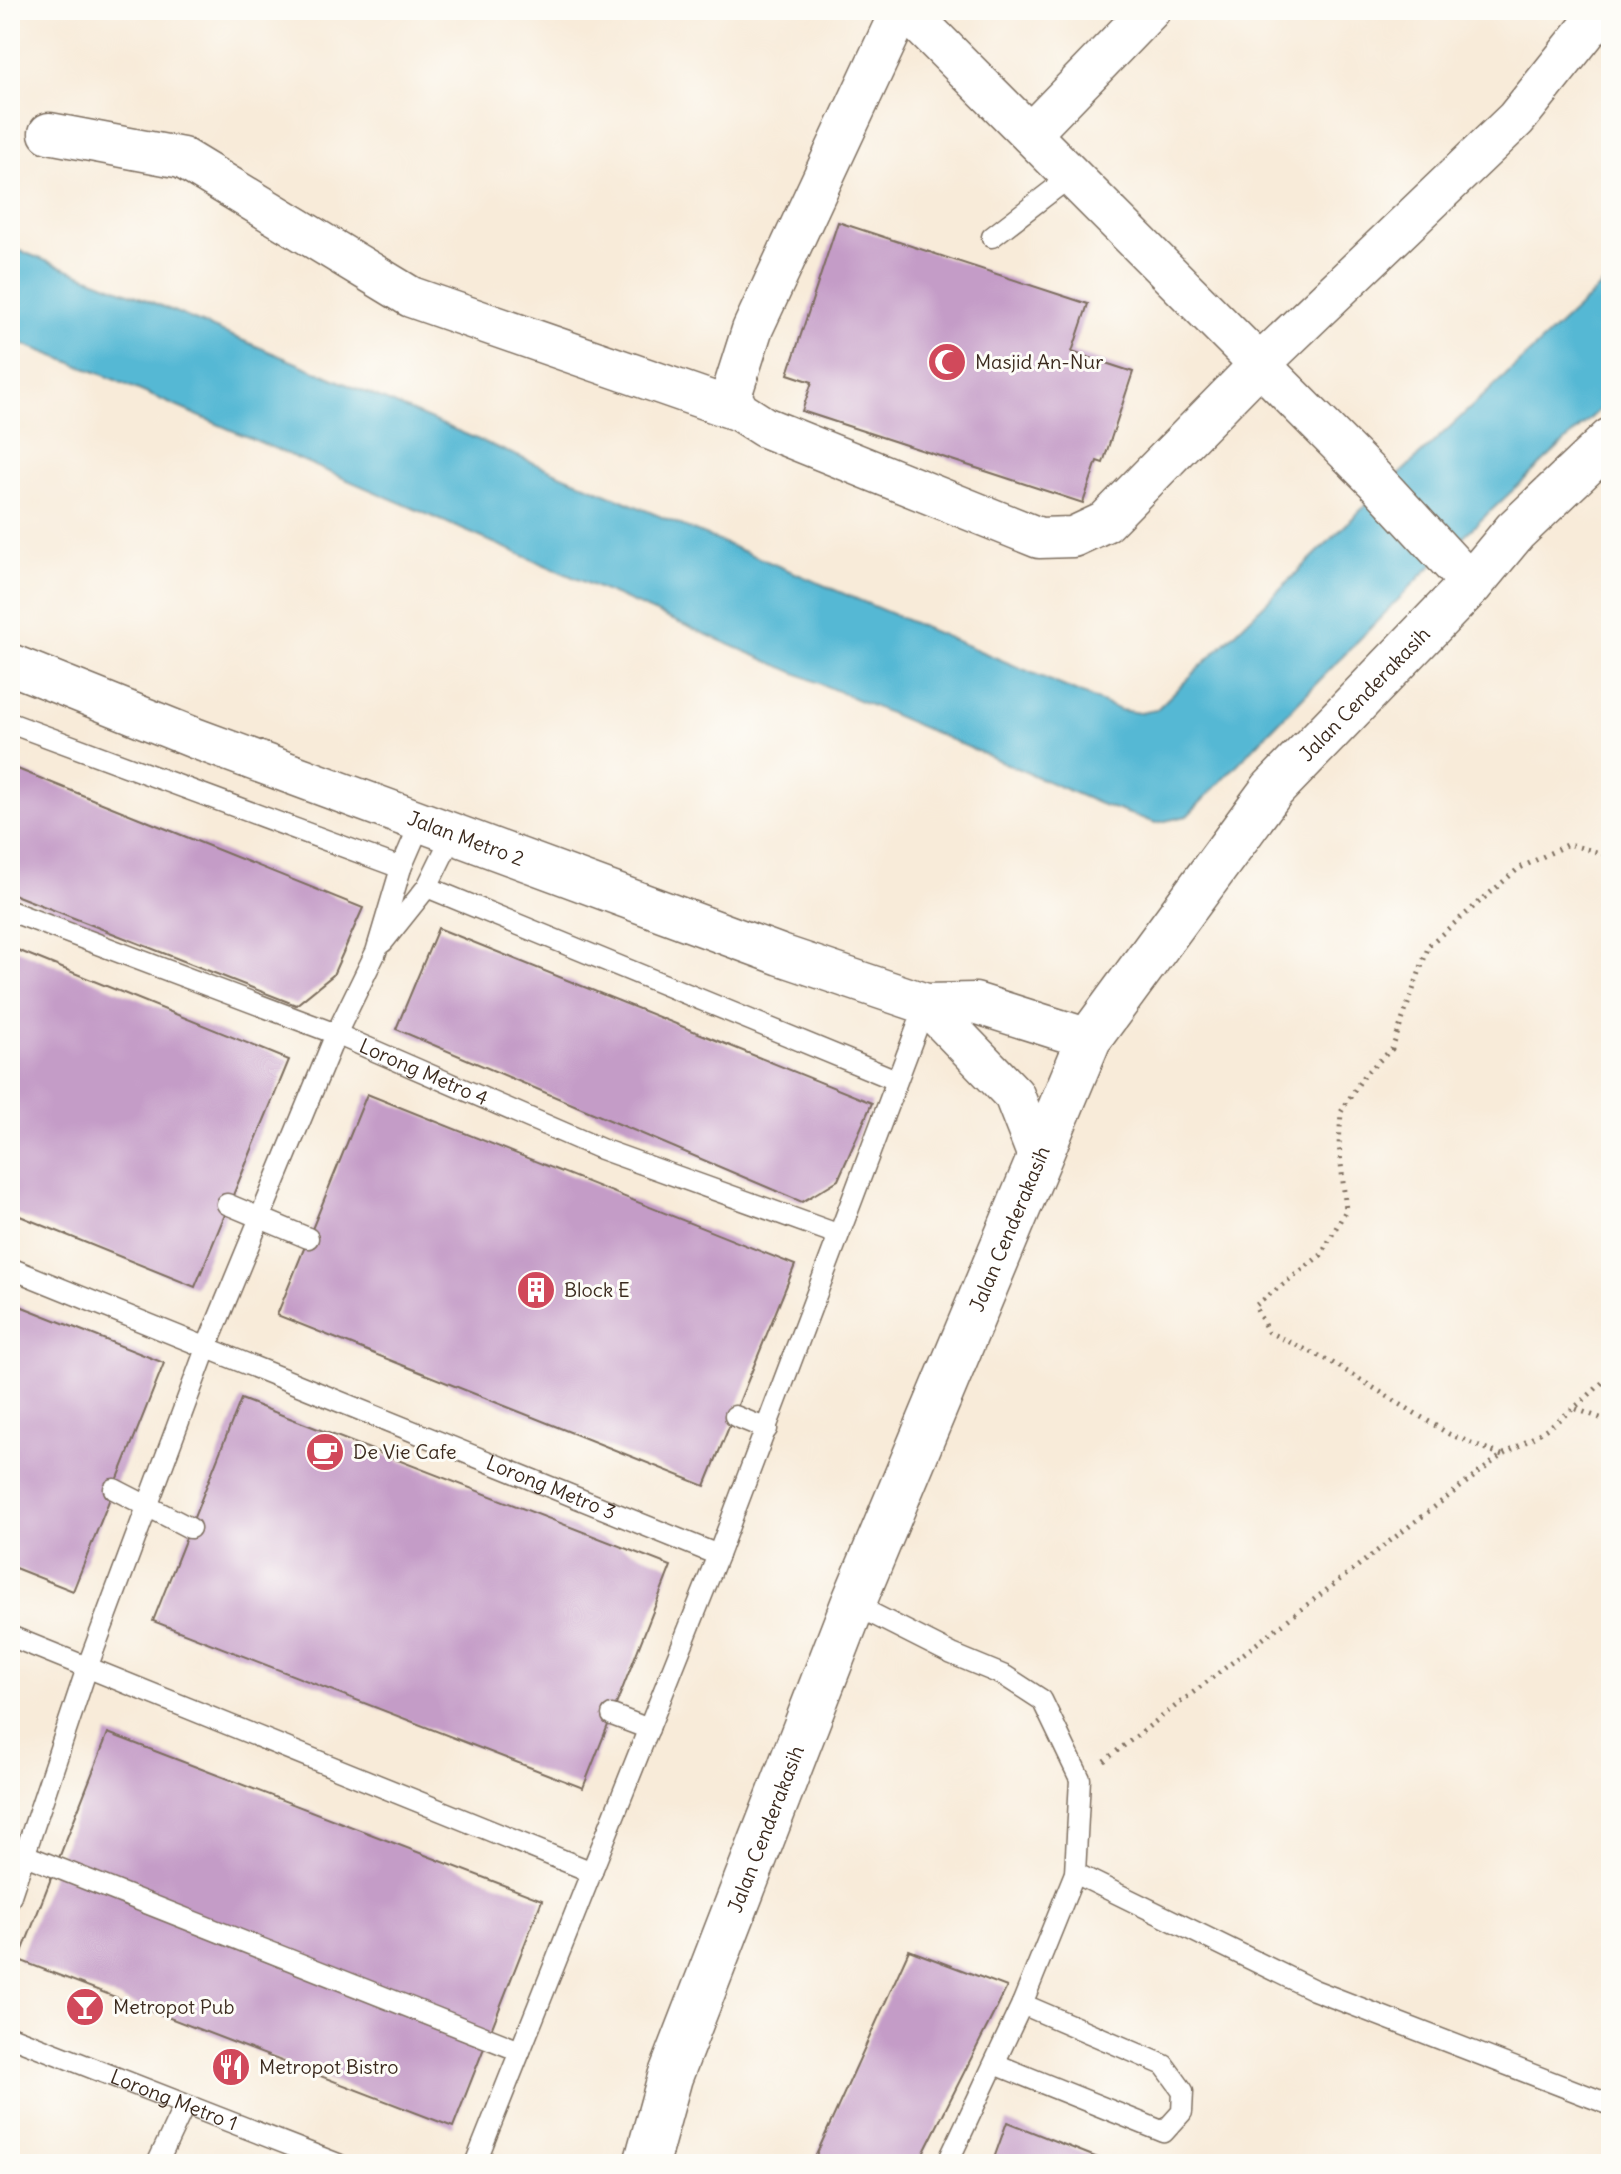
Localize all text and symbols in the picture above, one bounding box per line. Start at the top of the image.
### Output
mosque icon: Masjid An-Nur [926,341,968,383]
place label: Masjid An-Nur [975,349,1103,374]
street label: Jalan Cenderakasih [1294,621,1435,766]
street label: Jalan Metro 2 [404,805,528,871]
street label: Lorong Metro 4 [356,1033,492,1110]
street label: Jalan Cenderakasih [964,1142,1055,1315]
building icon: Block E [515,1269,557,1311]
place label: Block E [564,1277,630,1302]
cafe icon: De Vie Cafe [304,1431,346,1473]
place label: De Vie Cafe [353,1439,456,1464]
street label: Lorong Metro 3 [483,1449,620,1524]
street label: Jalan Cenderakasih [722,1742,809,1916]
bar icon: Metropot Pub [64,1986,106,2028]
place label: Metropot Pub [113,1994,235,2019]
restaurant icon: Metropot Bistro [210,2046,252,2088]
place label: Metropot Bistro [259,2054,398,2079]
street label: Lorong Metro 1 [107,2063,241,2136]

